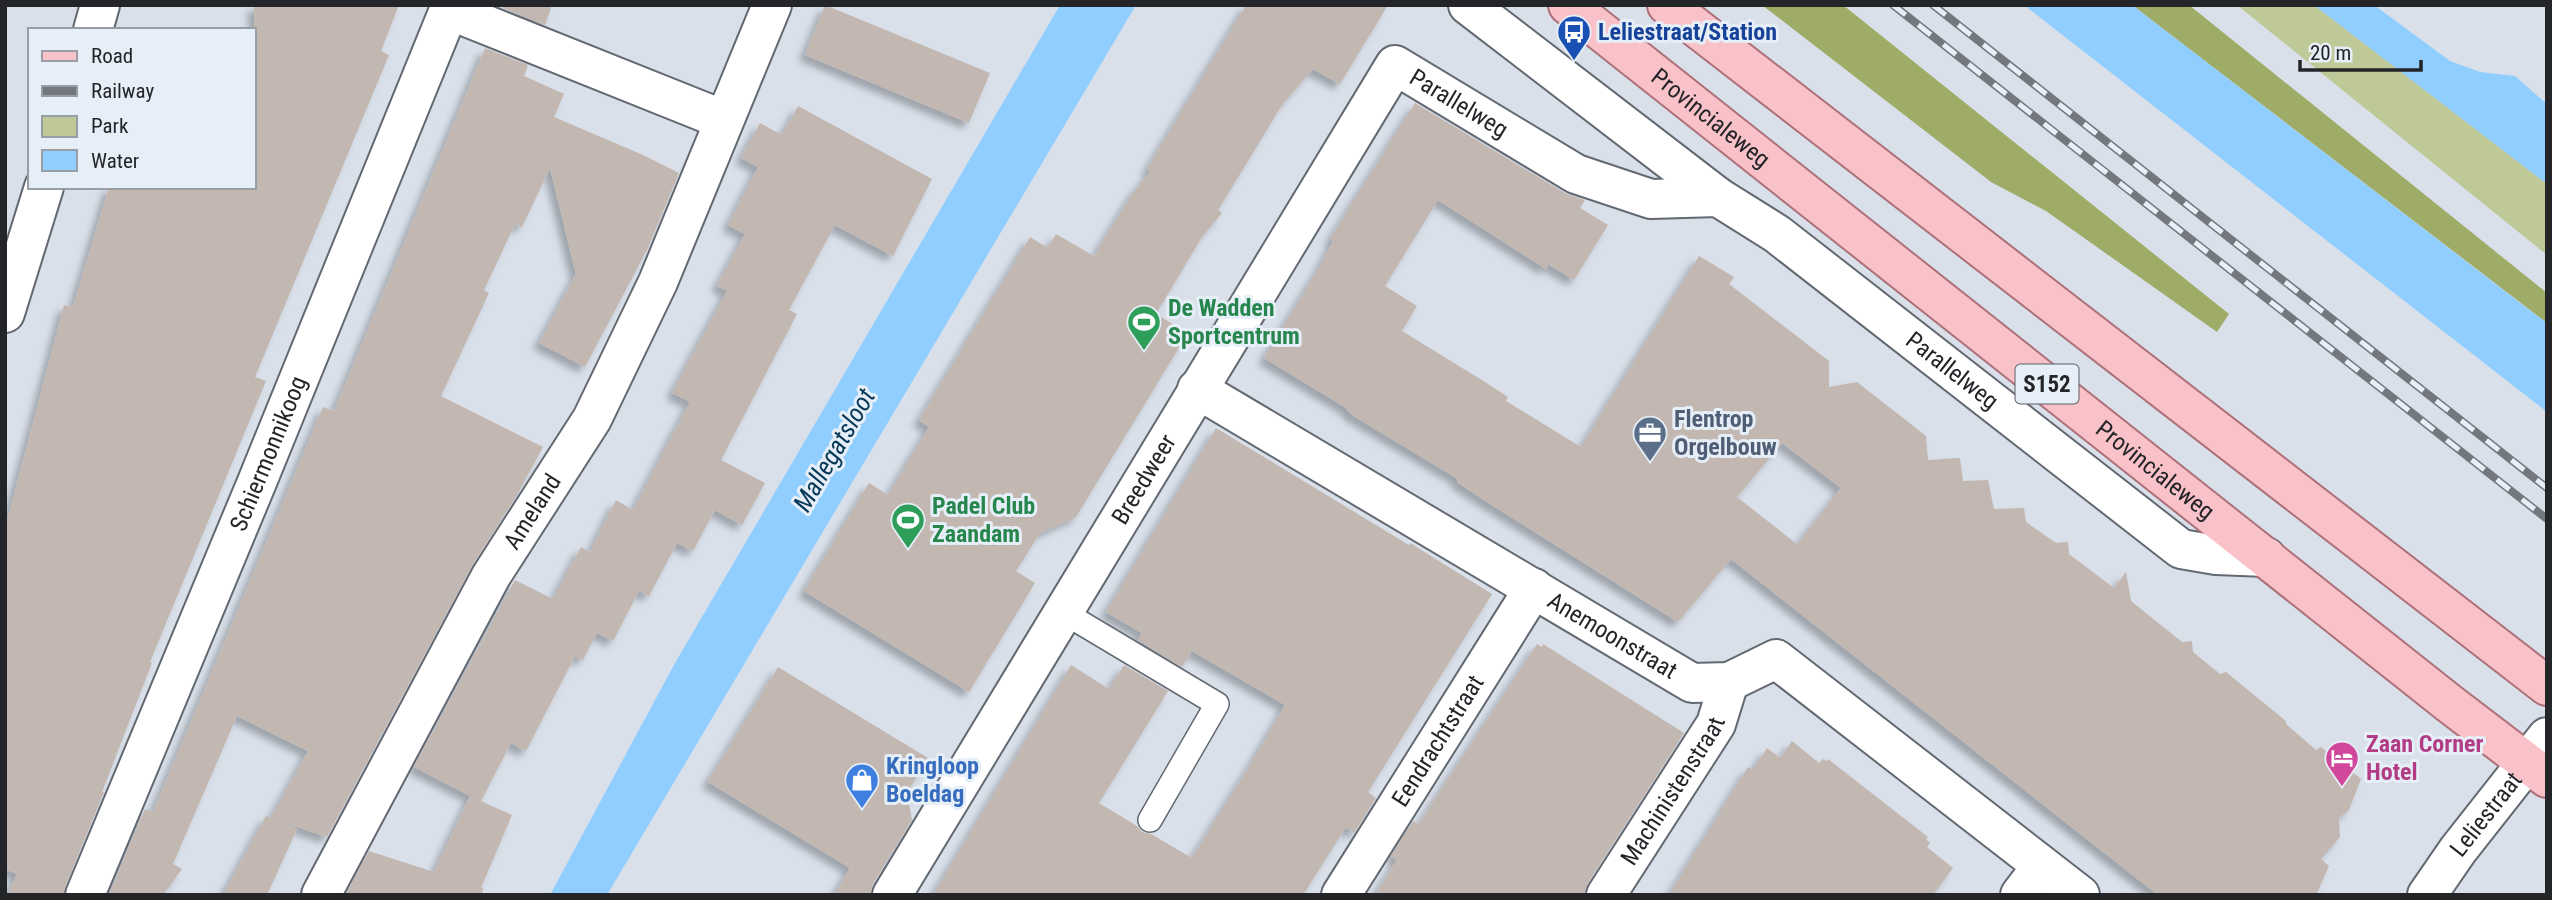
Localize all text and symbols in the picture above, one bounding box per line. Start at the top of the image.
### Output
bus stop icon: Leliestraat/Station [1555,13,1593,62]
place label: Leliestraat/Station [1598,18,1777,46]
legend [28,28,256,189]
scale bar [2300,28,2421,72]
text: 20 m [2310,41,2351,65]
text: Road [91,44,133,68]
street label: Parallelweg [1405,63,1513,144]
street label: Provincialeweg [1646,63,1775,174]
text: Railway [91,79,154,103]
text: Park [91,114,129,138]
text: Water [91,149,139,173]
place label: De Wadden Sportcentrum [1168,294,1300,350]
sports icon: De Wadden Sportcentrum [1125,303,1163,352]
street label: Parallelweg [1900,326,2004,415]
road number: S152 [2016,364,2078,404]
street label: Schiermonnikoog [224,372,313,535]
water label: Mallegatsloot [787,383,881,517]
place label: Flentrop Orgelbouw [1674,405,1777,461]
office icon: Flentrop Orgelbouw [1631,414,1669,463]
street label: Provincialeweg [2090,415,2220,526]
street label: Breedweer [1106,429,1182,529]
street label: Ameland [498,469,567,554]
place label: Padel Club Zaandam [932,492,1035,548]
sports icon: Padel Club Zaandam [889,501,927,550]
street label: Anemoonstraat [1543,586,1682,685]
street label: Eendrachtstraat [1386,670,1490,812]
street label: Machinistenstraat [1615,714,1731,870]
place label: Zaan Corner Hotel [2366,730,2484,786]
hotel icon: Zaan Corner Hotel [2323,739,2361,788]
place label: Kringloop Boeldag [886,752,979,808]
shop icon: Kringloop Boeldag [843,761,881,810]
street label: Leliestraat [2444,766,2528,862]

